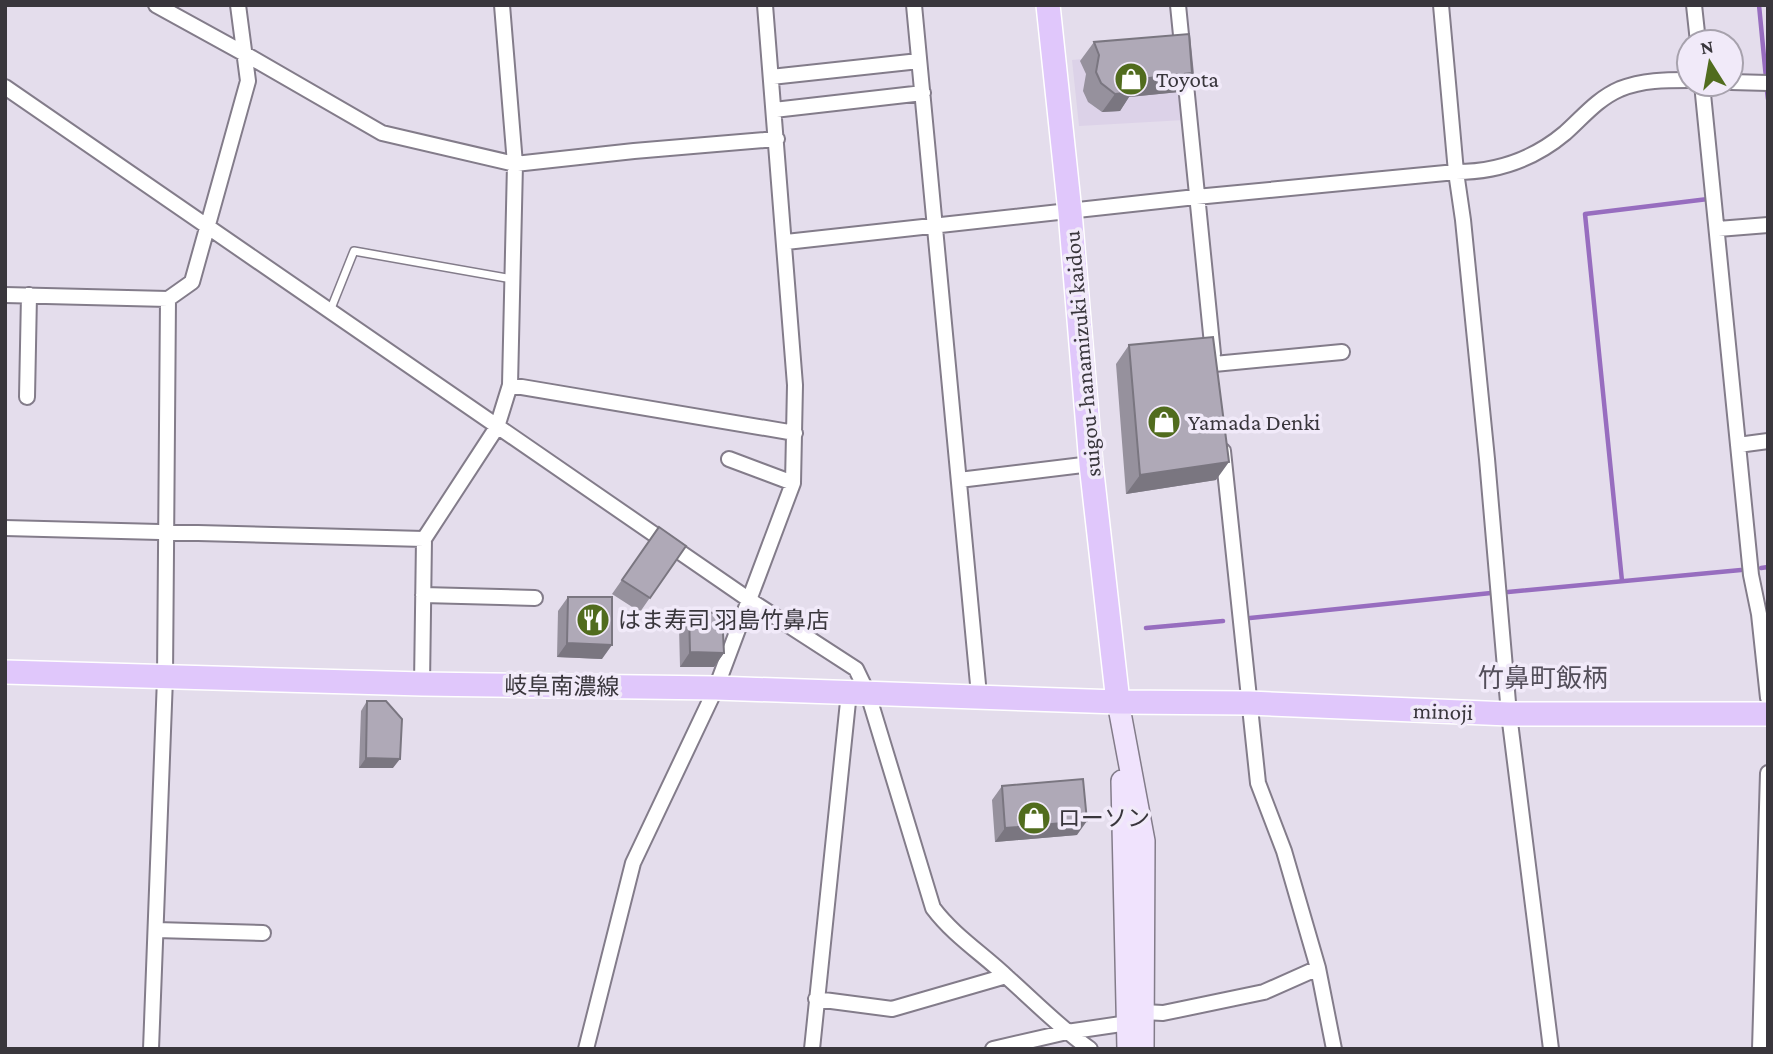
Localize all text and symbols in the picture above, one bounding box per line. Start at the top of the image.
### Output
north arrow [1675,28,1745,98]
text: N [1698,35,1715,58]
shop icon: Toyota [1112,60,1150,98]
place label: Toyota [1156,66,1219,92]
street label: suigou-hanamizuki kaidou [1058,230,1106,478]
shop icon: Yamada Denki [1145,403,1183,441]
place label: Yamada Denki [1188,409,1320,435]
restaurant icon: はま寿司 羽島竹鼻店 [574,601,612,639]
place label: はま寿司 羽島竹鼻店 [618,607,829,633]
district label: 竹鼻町飯柄 [1478,664,1608,693]
street label: 岐阜南濃線 [504,672,620,700]
street label: minoji [1413,697,1473,725]
shop icon: ローソン [1015,799,1053,837]
place label: ローソン [1058,805,1150,831]

